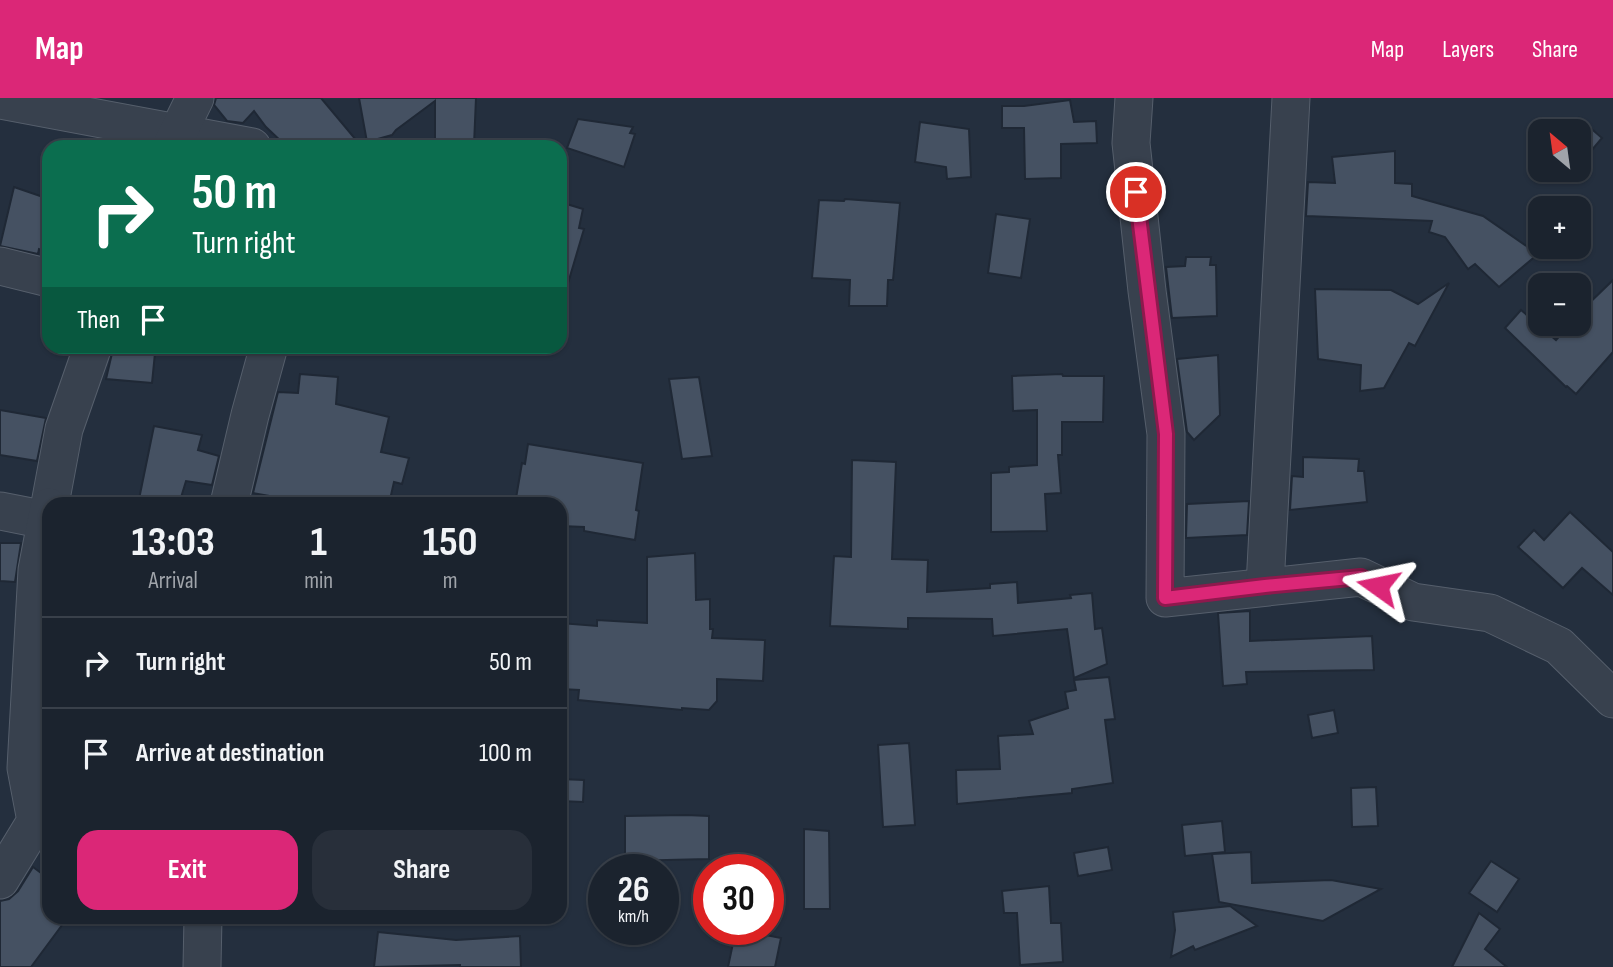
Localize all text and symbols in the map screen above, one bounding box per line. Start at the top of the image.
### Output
text: Map [35,29,84,69]
text: Map [1371,35,1404,64]
text: Layers [1442,35,1494,64]
text: Share [1532,35,1578,64]
north arrow [1528,119,1591,182]
map controls [1528,119,1591,336]
pin [1106,162,1166,222]
text: 50 m [192,164,277,223]
icon: right [77,168,168,259]
icon: arrive [1117,173,1155,211]
button: + [1528,196,1591,259]
text: Turn right [192,224,296,263]
button: − [1528,273,1591,336]
icon: arrive [134,301,172,339]
text: Then [77,305,120,336]
text: 13:03 [131,517,215,568]
text: 1 [311,517,327,568]
text: 150 [423,517,478,568]
position arrow [1341,549,1415,623]
text: Arrival [148,567,198,595]
text: min [304,567,333,595]
text: m [443,567,457,595]
icon: right [77,644,115,682]
text: Turn right [136,647,225,678]
text: 50 m [489,647,532,678]
icon: arrive [77,735,115,773]
text: Arrive at destination [136,738,324,769]
text: 100 m [479,738,532,769]
button: Exit [77,830,298,910]
button: Share [312,830,532,910]
speed limit sign: 30 [693,854,784,945]
text: 26 [618,869,649,912]
text: km/h [618,906,649,927]

